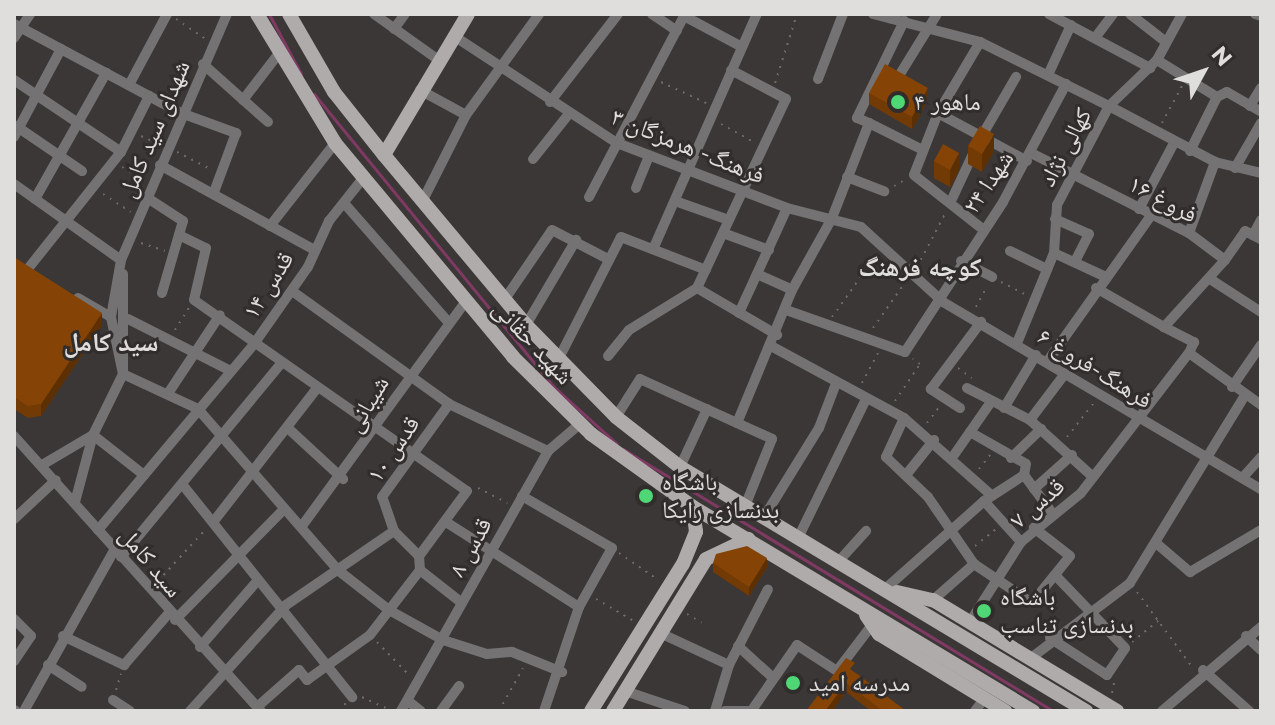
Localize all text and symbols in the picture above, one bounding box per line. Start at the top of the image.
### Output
north arrow [1163,32,1243,112]
text: N [1206,41,1238,72]
street label: شهدای سید کامل [112,56,196,202]
place label: ماهور ۴ [914,88,981,116]
marker: ماهور ۴ [889,93,907,111]
street label: فرهنگ- هرمزگان ۳ [607,102,769,190]
street label: کهالی نژاد [1032,103,1098,191]
street label: شهدا ۲۴ [957,145,1019,219]
street label: فروغ ۱۶ [1124,169,1202,229]
street label: قدس ۱۴ [236,246,300,324]
district label: کوچه فرهنگ [859,252,981,284]
street label: شهید حقانی [487,294,579,390]
street label: فرهنگ-فروغ ۶ [1033,322,1157,414]
district label: سید کامل [64,327,158,359]
street label: شیبانی [339,371,395,437]
street label: قدس ۱۰ [360,410,426,488]
place label: باشگاه بدنسازی رایکا [662,468,779,524]
street label: قدس ۷ [1004,472,1070,534]
marker: باشگاه بدنسازی رایکا [637,487,655,505]
street label: قدس ۸ [442,513,498,581]
street label: سید کامل [113,521,189,603]
place label: باشگاه بدنسازی تناسب [1000,583,1134,639]
marker: باشگاه بدنسازی تناسب [975,602,993,620]
place label: مدرسه امید [809,669,910,697]
marker: مدرسه امید [784,674,802,692]

